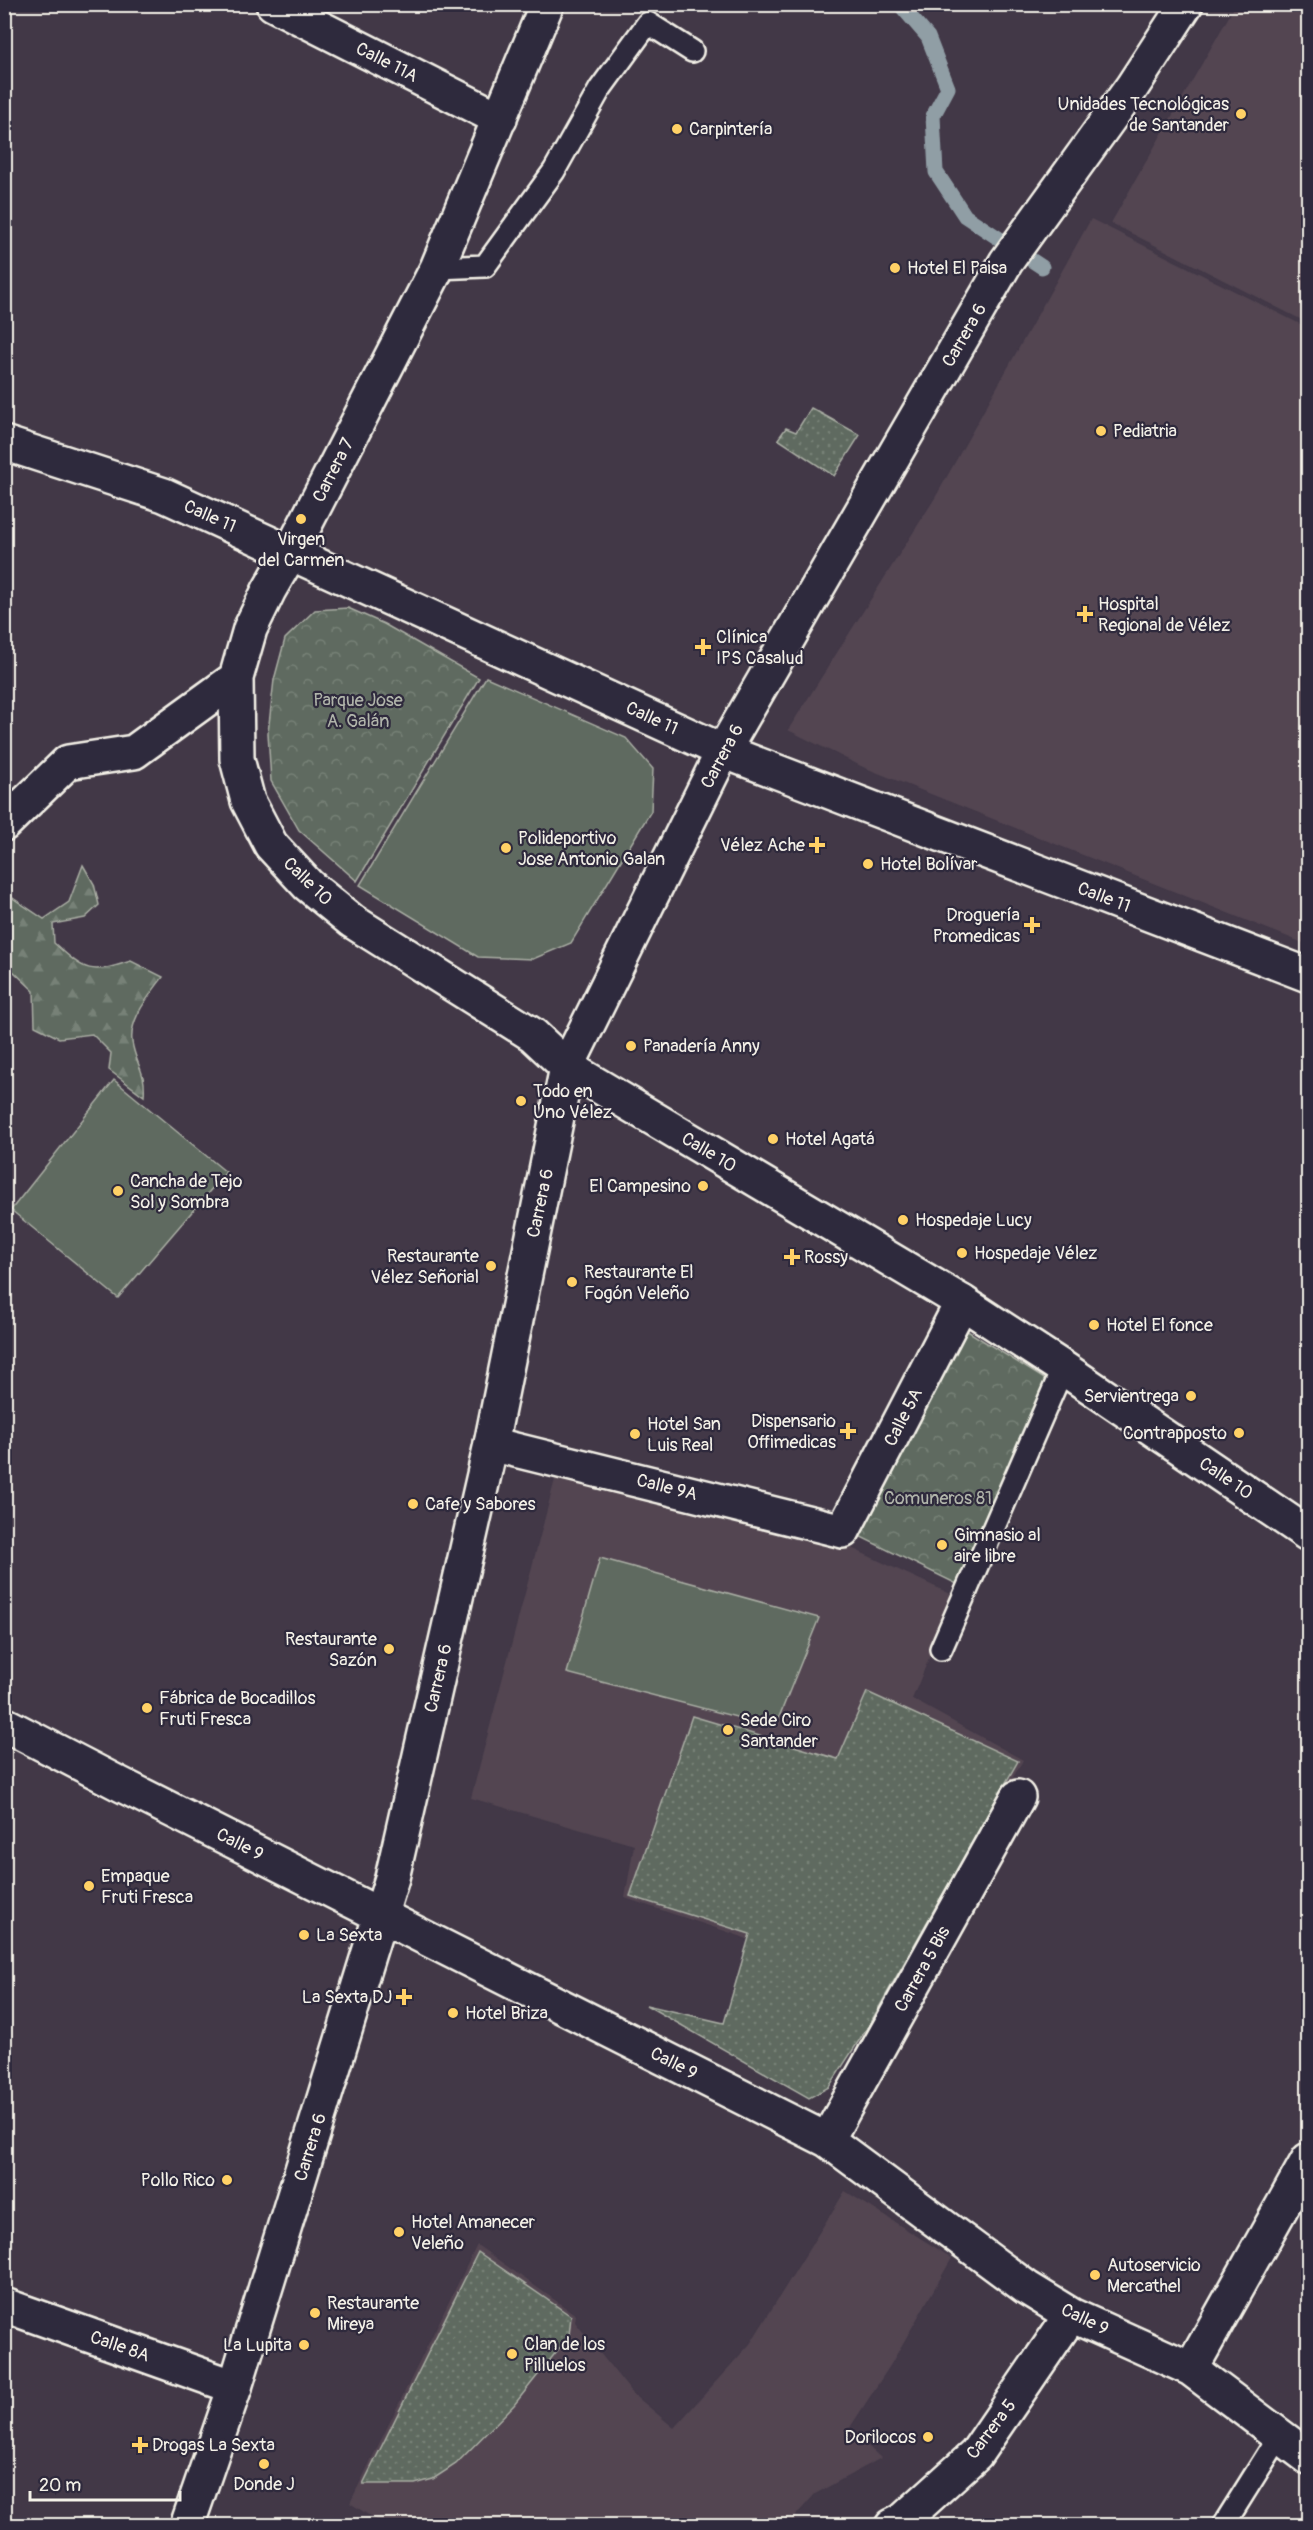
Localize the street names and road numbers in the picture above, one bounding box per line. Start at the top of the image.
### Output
street label: Calle 11A [352,37,422,88]
street label: Carrera 6 [937,299,992,371]
street label: Carrera 7 [308,434,360,506]
street label: Calle 11 [180,495,240,538]
street label: Calle 11 [622,696,682,740]
street label: Carrera 6 [696,720,749,793]
street label: Calle 10 [278,852,337,911]
street label: Calle 11 [1074,877,1134,918]
street label: Calle 10 [677,1127,740,1178]
street label: Carrera 6 [522,1166,559,1240]
street label: Calle 5A [879,1384,928,1450]
street label: Calle 10 [1194,1452,1257,1505]
street label: Calle 9A [634,1469,700,1506]
street label: Carrera 6 [419,1641,458,1715]
street label: Calle 9 [212,1823,267,1866]
street label: Carrera 5 Bis [889,1922,955,2016]
street label: Calle 9 [646,2042,701,2085]
street label: Carrera 6 [289,2110,332,2184]
street label: Calle 9 [1057,2298,1112,2341]
street label: Calle 8A [87,2326,153,2367]
street label: Carrera 5 [961,2395,1021,2464]

